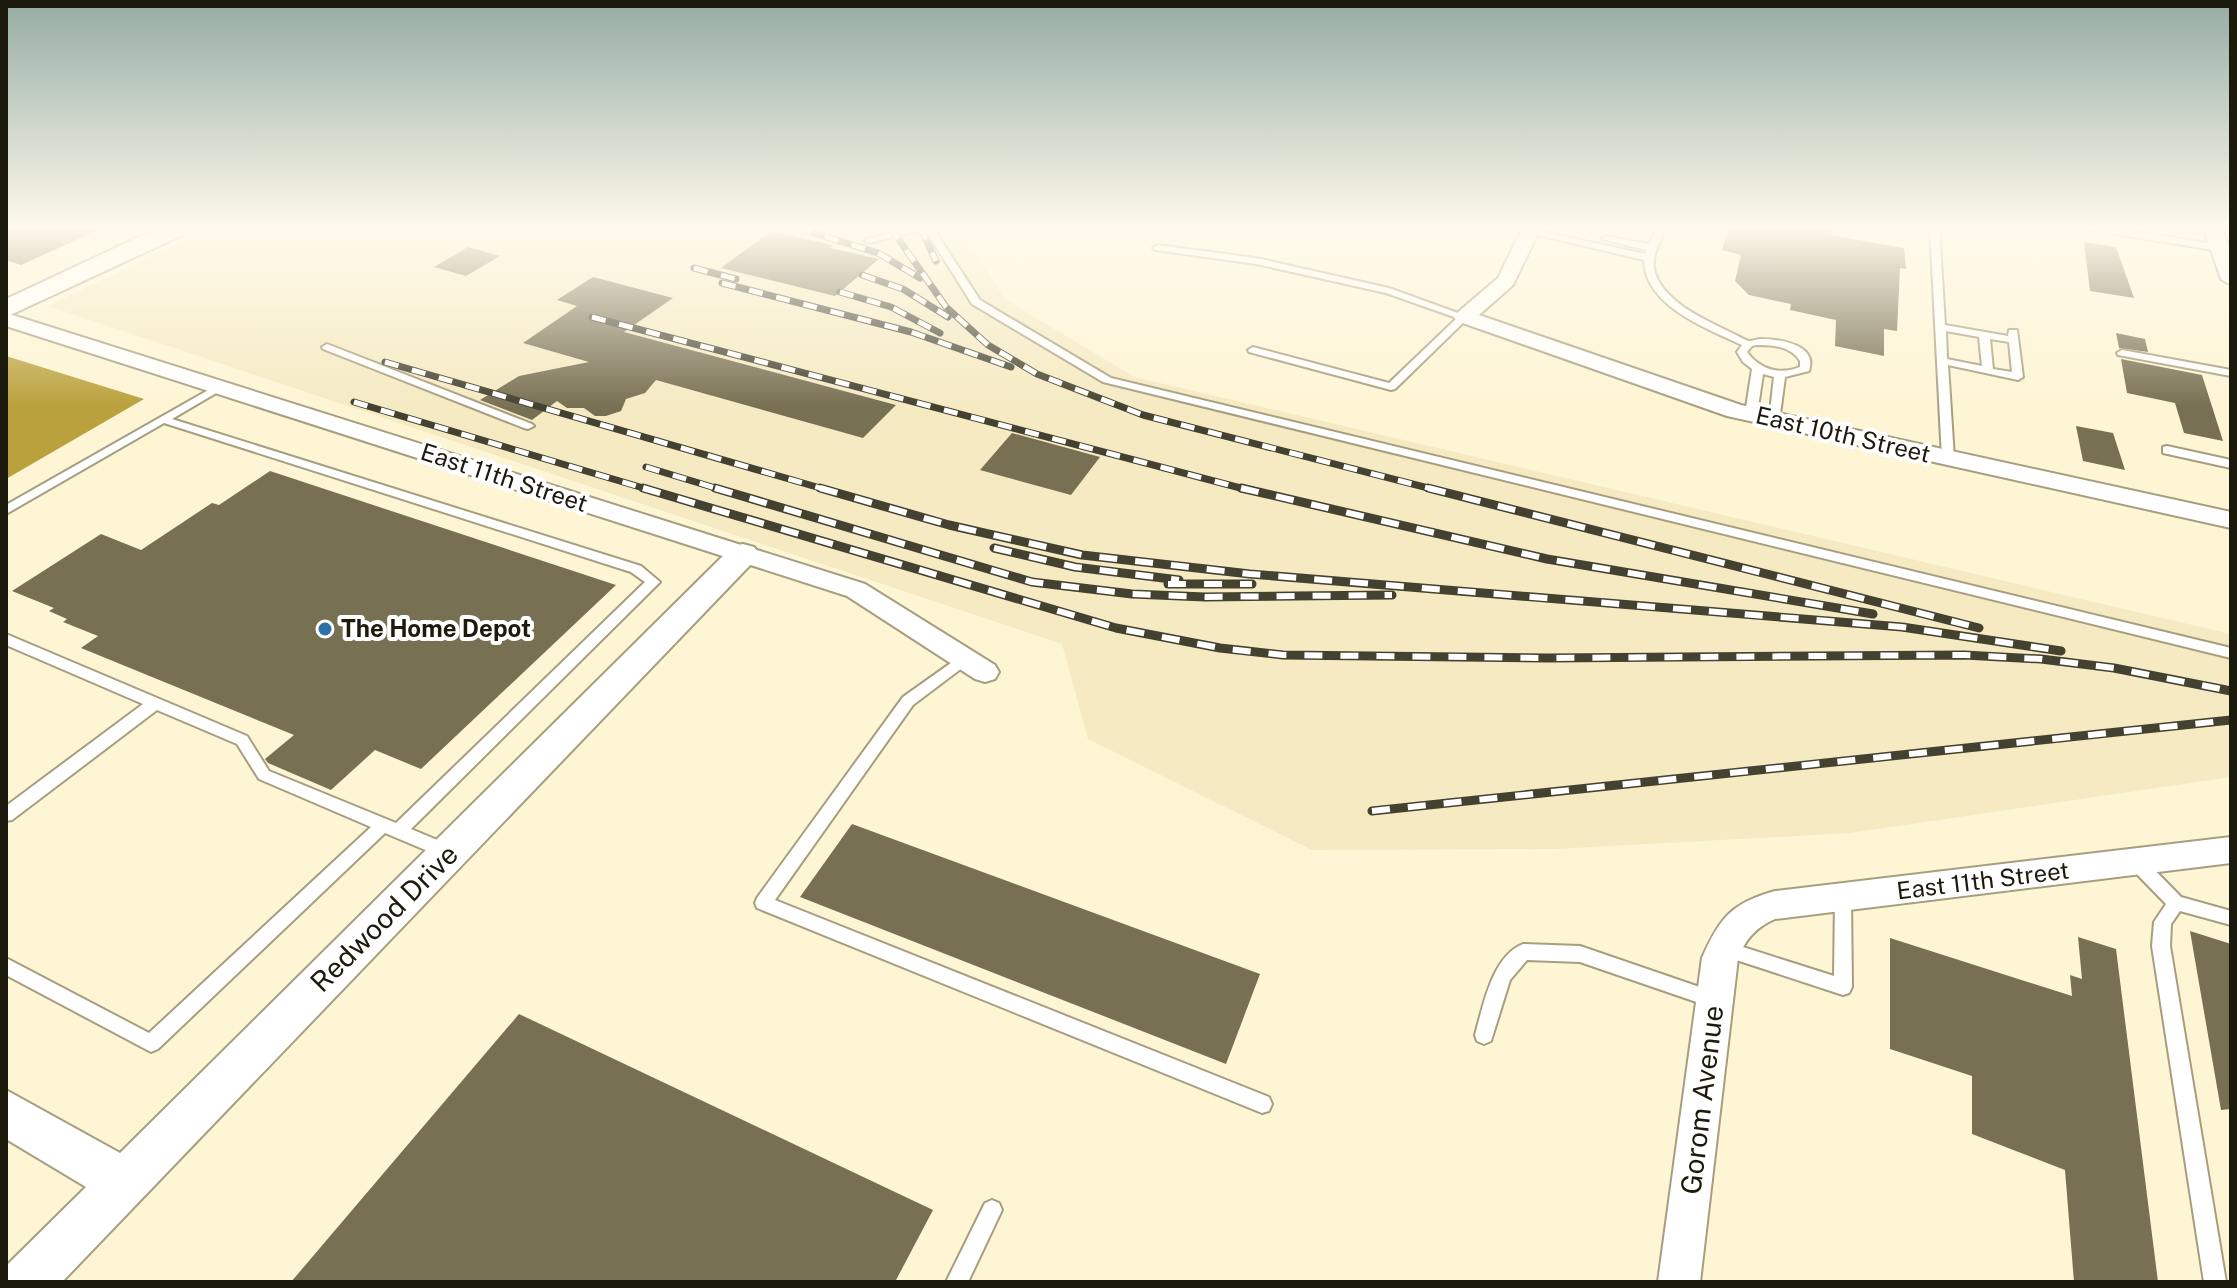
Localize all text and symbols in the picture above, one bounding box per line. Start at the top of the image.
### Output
street label: East 10th Street [1753,400,1933,468]
street label: East 11th Street [417,437,591,517]
place label: The Home Depot [341,614,531,642]
marker: The Home Depot [316,620,334,638]
street label: Redwood Drive [303,837,464,998]
street label: East 11th Street [1895,856,2071,904]
street label: Gorom Avenue [1674,1004,1729,1196]

